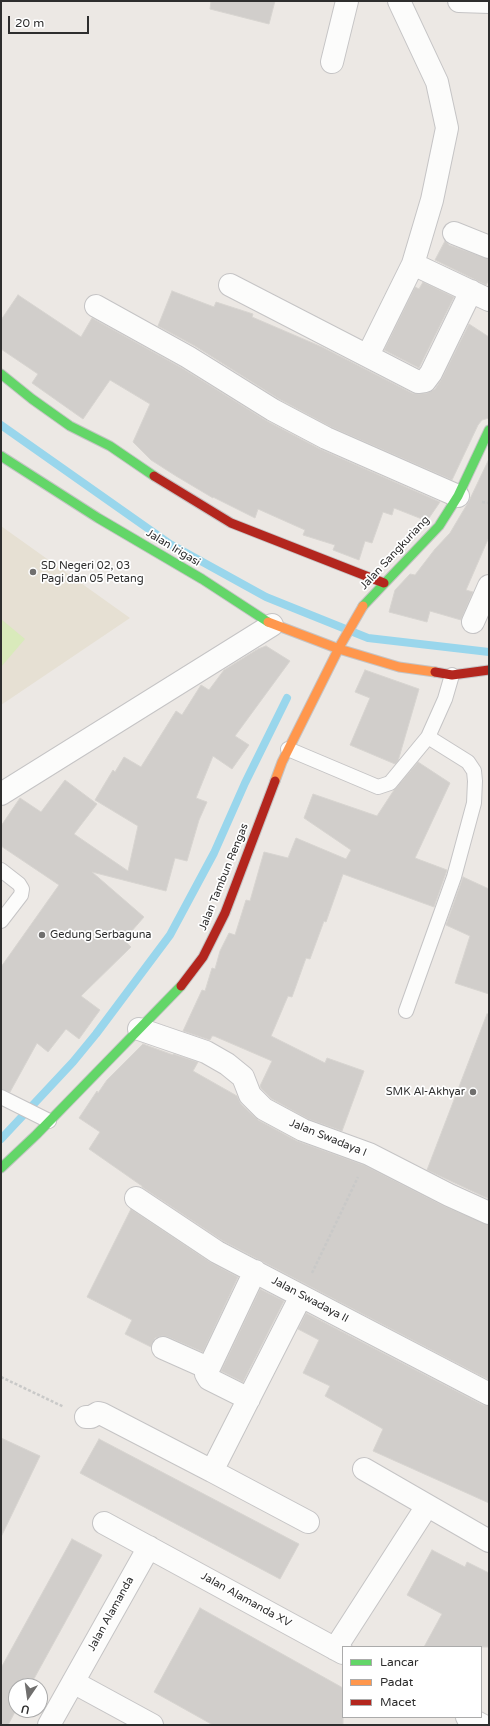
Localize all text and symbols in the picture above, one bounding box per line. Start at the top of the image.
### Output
scale bar [10,8,91,34]
text: 20 m [15,16,44,30]
street label: Jalan Sangkuriang [357,513,433,593]
street label: Jalan Irigasi [143,527,203,569]
place label: SD Negeri 02, 03 Pagi dan 05 Petang [41,559,144,585]
marker: SD Negeri 02, 03 Pagi dan 05 Petang [28,567,38,577]
street label: Jalan Tambun Rengas [196,822,252,932]
place label: Gedung Serbaguna [50,928,152,942]
marker: Gedung Serbaguna [37,930,47,940]
place label: SMK Al-Akhyar [386,1085,465,1099]
marker: SMK Al-Akhyar [468,1087,478,1097]
street label: Jalan Swadaya I [287,1117,369,1159]
street label: Jalan Swadaya II [269,1274,351,1326]
street label: Jalan Alamanda XV [199,1570,293,1630]
street label: Jalan Alamanda [85,1575,137,1653]
legend [342,1646,482,1718]
text: Lancar [380,1655,419,1669]
text: Padat [380,1675,413,1689]
north arrow [8,1678,48,1718]
text: Macet [380,1695,416,1709]
text: U [20,1702,31,1716]

